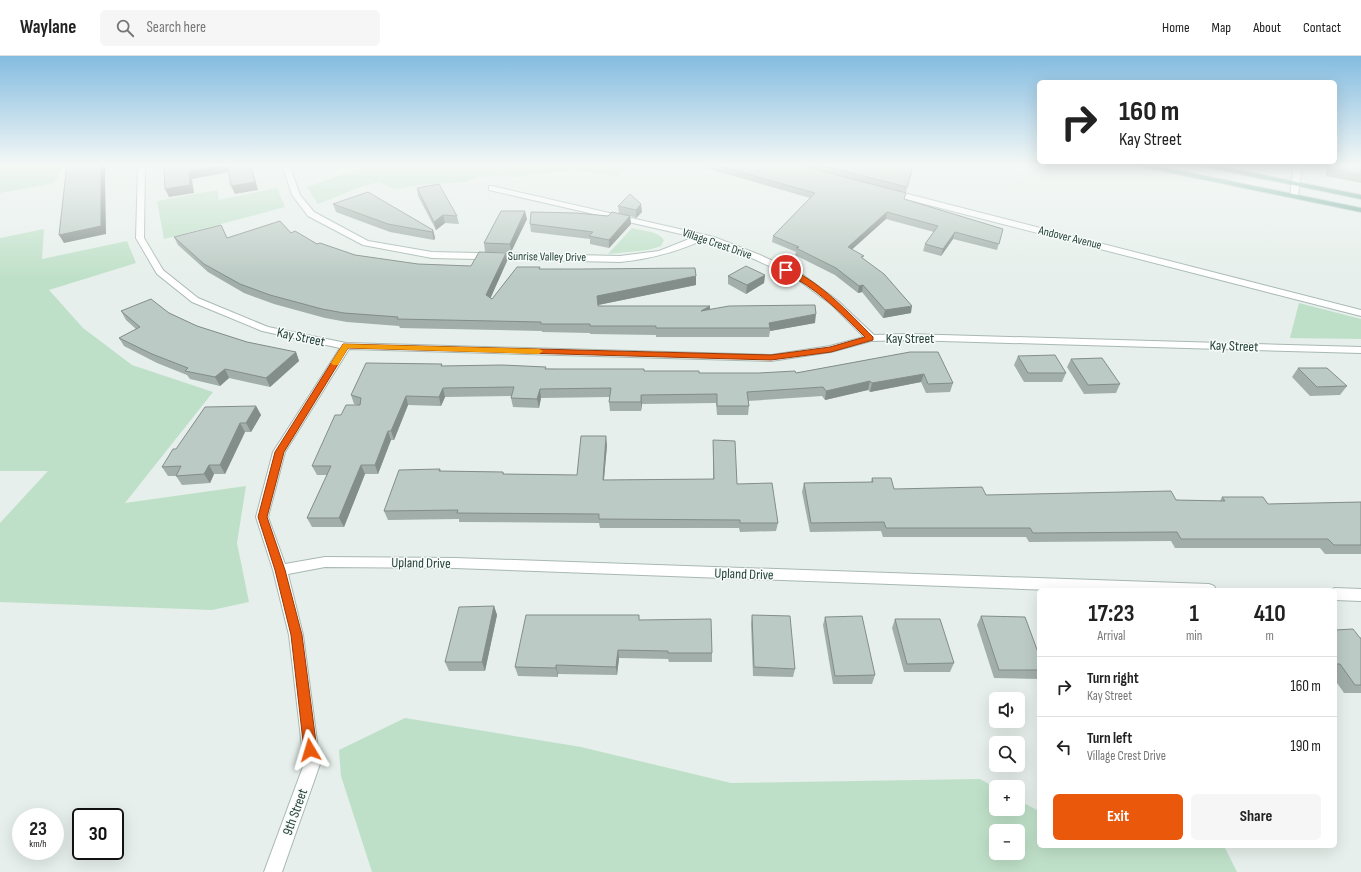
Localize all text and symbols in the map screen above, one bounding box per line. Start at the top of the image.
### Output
search box [100,10,380,46]
text: Waylane [20,16,76,39]
icon: search [114,17,136,39]
text: Search here [146,18,206,37]
text: Home [1162,19,1190,36]
text: Map [1212,19,1231,36]
text: About [1253,19,1281,36]
text: Contact [1303,19,1341,36]
text: 160 m [1119,95,1179,128]
icon: right [1053,96,1105,148]
text: Kay Street [1119,129,1182,150]
street label: Andover Avenue [1036,223,1103,253]
street label: Village Crest Drive [680,225,754,263]
street label: Sunrise Valley Drive [508,249,586,265]
pin [769,253,803,287]
icon: arrive [775,259,797,281]
street label: Kay Street [275,324,327,350]
street label: Kay Street [886,330,934,347]
street label: Kay Street [1209,337,1259,355]
street label: Upland Drive [391,554,451,572]
street label: Upland Drive [714,564,774,584]
text: 17:23 [1088,599,1135,628]
text: 1 [1189,599,1199,628]
text: 410 [1254,599,1286,628]
text: Arrival [1098,628,1125,644]
text: min [1186,628,1202,644]
text: m [1265,628,1274,644]
text: Turn right [1087,669,1139,688]
icon: right [1053,676,1075,698]
text: 160 m [1290,677,1321,696]
text: Kay Street [1087,688,1132,704]
map controls [989,692,1025,860]
button: sound [989,692,1025,728]
position arrow [289,729,331,771]
text: Turn left [1087,729,1132,748]
button: search [989,736,1025,772]
icon: left [1053,736,1075,758]
text: 190 m [1290,737,1321,756]
text: Village Crest Drive [1087,748,1166,764]
button: + [989,780,1025,816]
street label: 9th Street [279,786,311,838]
button: Exit [1053,794,1183,840]
button: Share [1191,794,1321,840]
speed limit sign: 30 [72,808,124,860]
text: 23 [29,817,47,841]
button: − [989,824,1025,860]
text: km/h [29,838,47,850]

